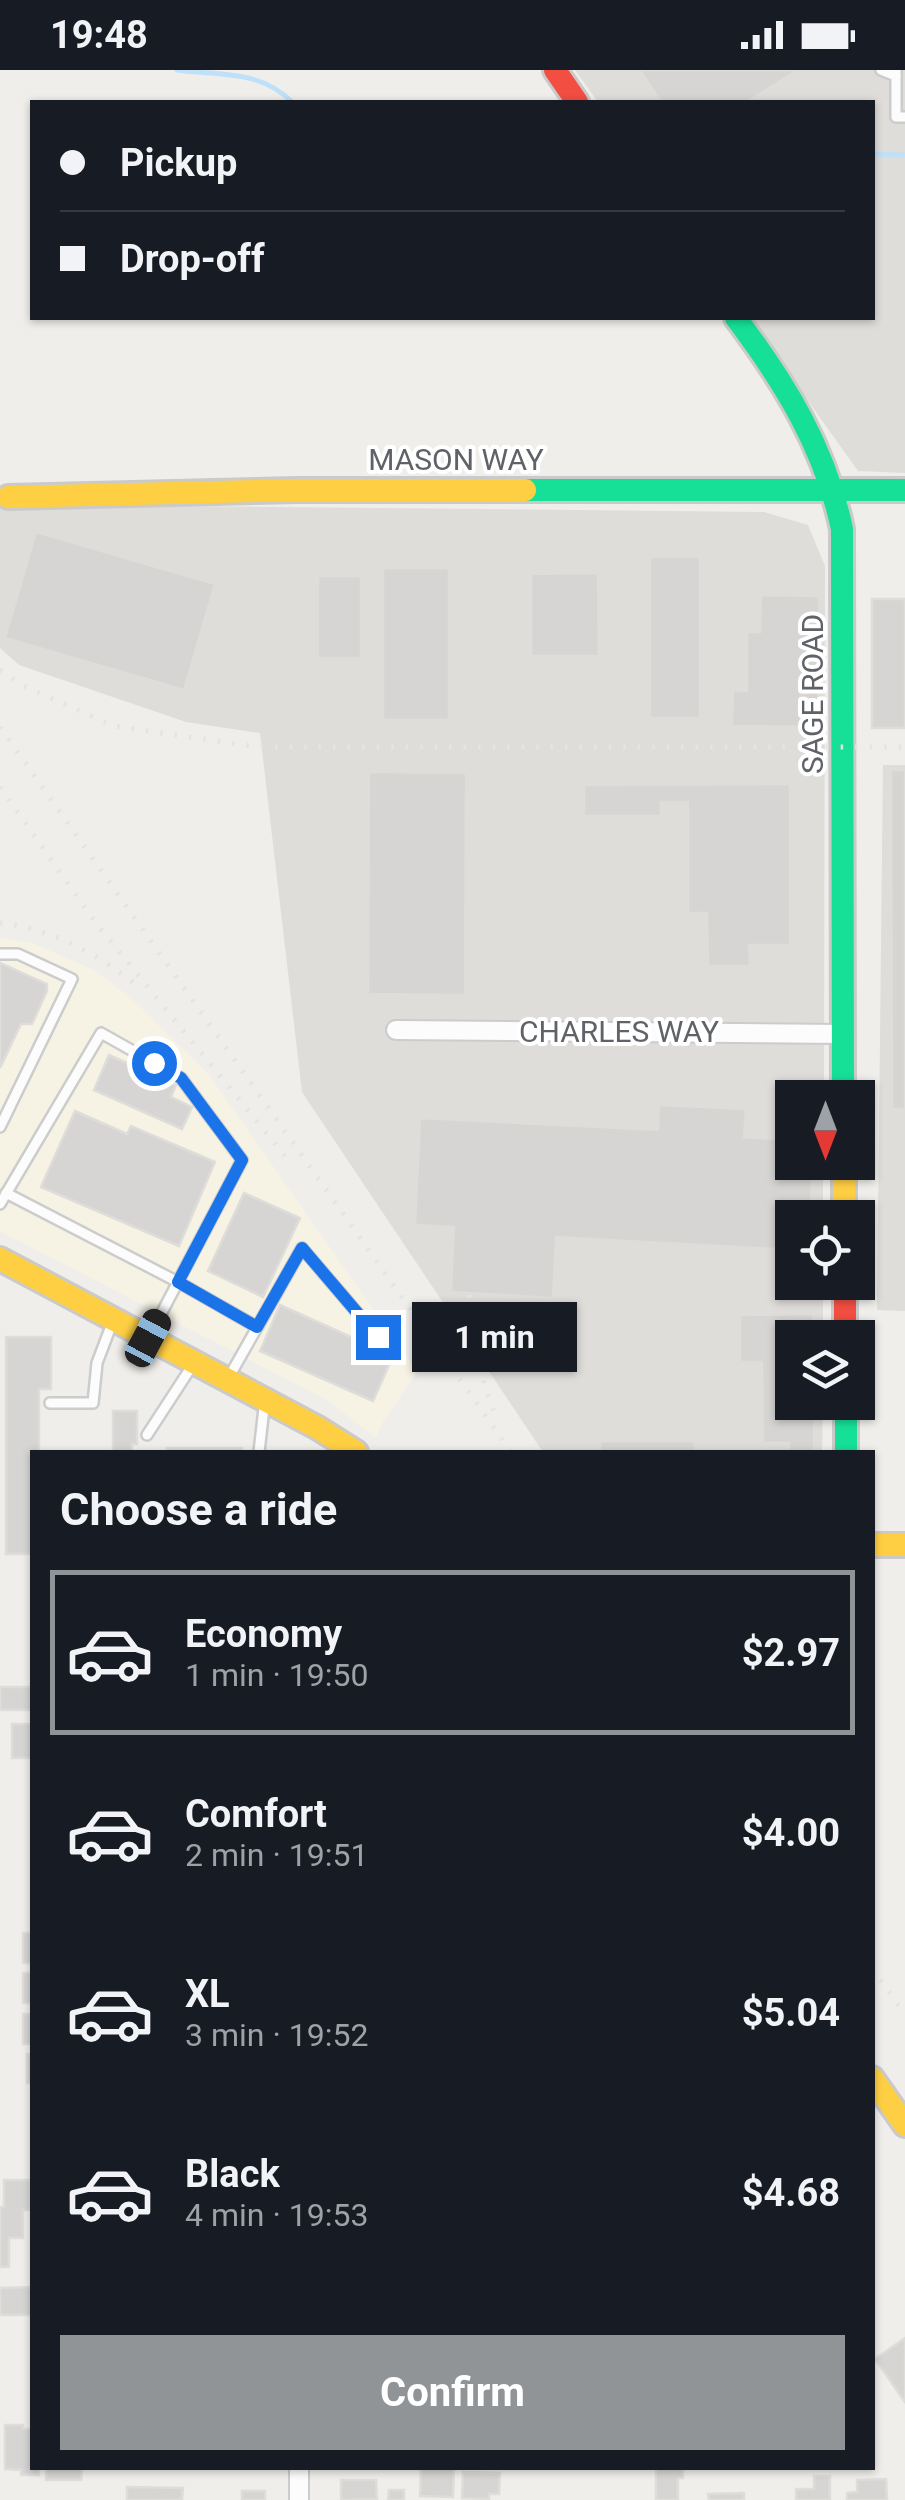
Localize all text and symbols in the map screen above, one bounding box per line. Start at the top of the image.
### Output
text: 19:48 [50,13,148,57]
text: Pickup [120,141,237,185]
text: Drop-off [120,237,265,281]
street label: MASON WAY [368,442,544,477]
street label: SAGE ROAD [795,614,830,774]
street label: CHARLES WAY [519,1014,719,1049]
route start [132,1041,177,1086]
north arrow [775,1080,875,1180]
map controls [775,1080,875,1420]
button: locate [775,1200,875,1300]
callout: 1 min [413,1302,578,1372]
car [121,1304,175,1372]
route end [356,1315,401,1360]
text: 1 min [454,1318,535,1356]
button: layers [775,1320,875,1420]
text: Choose a ride [60,1483,337,1536]
icon: car [65,1608,155,1698]
text: Economy [185,1612,342,1656]
text: $2.97 [742,1631,840,1675]
text: 1 min · 19:50 [185,1656,368,1694]
icon: car [65,1788,155,1878]
text: Comfort [185,1792,327,1836]
text: $4.00 [742,1811,840,1855]
text: 2 min · 19:51 [185,1836,368,1874]
icon: car [65,1968,155,2058]
text: XL [185,1972,230,2016]
text: $5.04 [742,1991,840,2035]
text: 3 min · 19:52 [185,2016,368,2054]
icon: car [65,2148,155,2238]
text: Black [185,2152,280,2196]
text: $4.68 [742,2171,840,2215]
text: 4 min · 19:53 [185,2196,368,2234]
button: Confirm [60,2335,845,2450]

